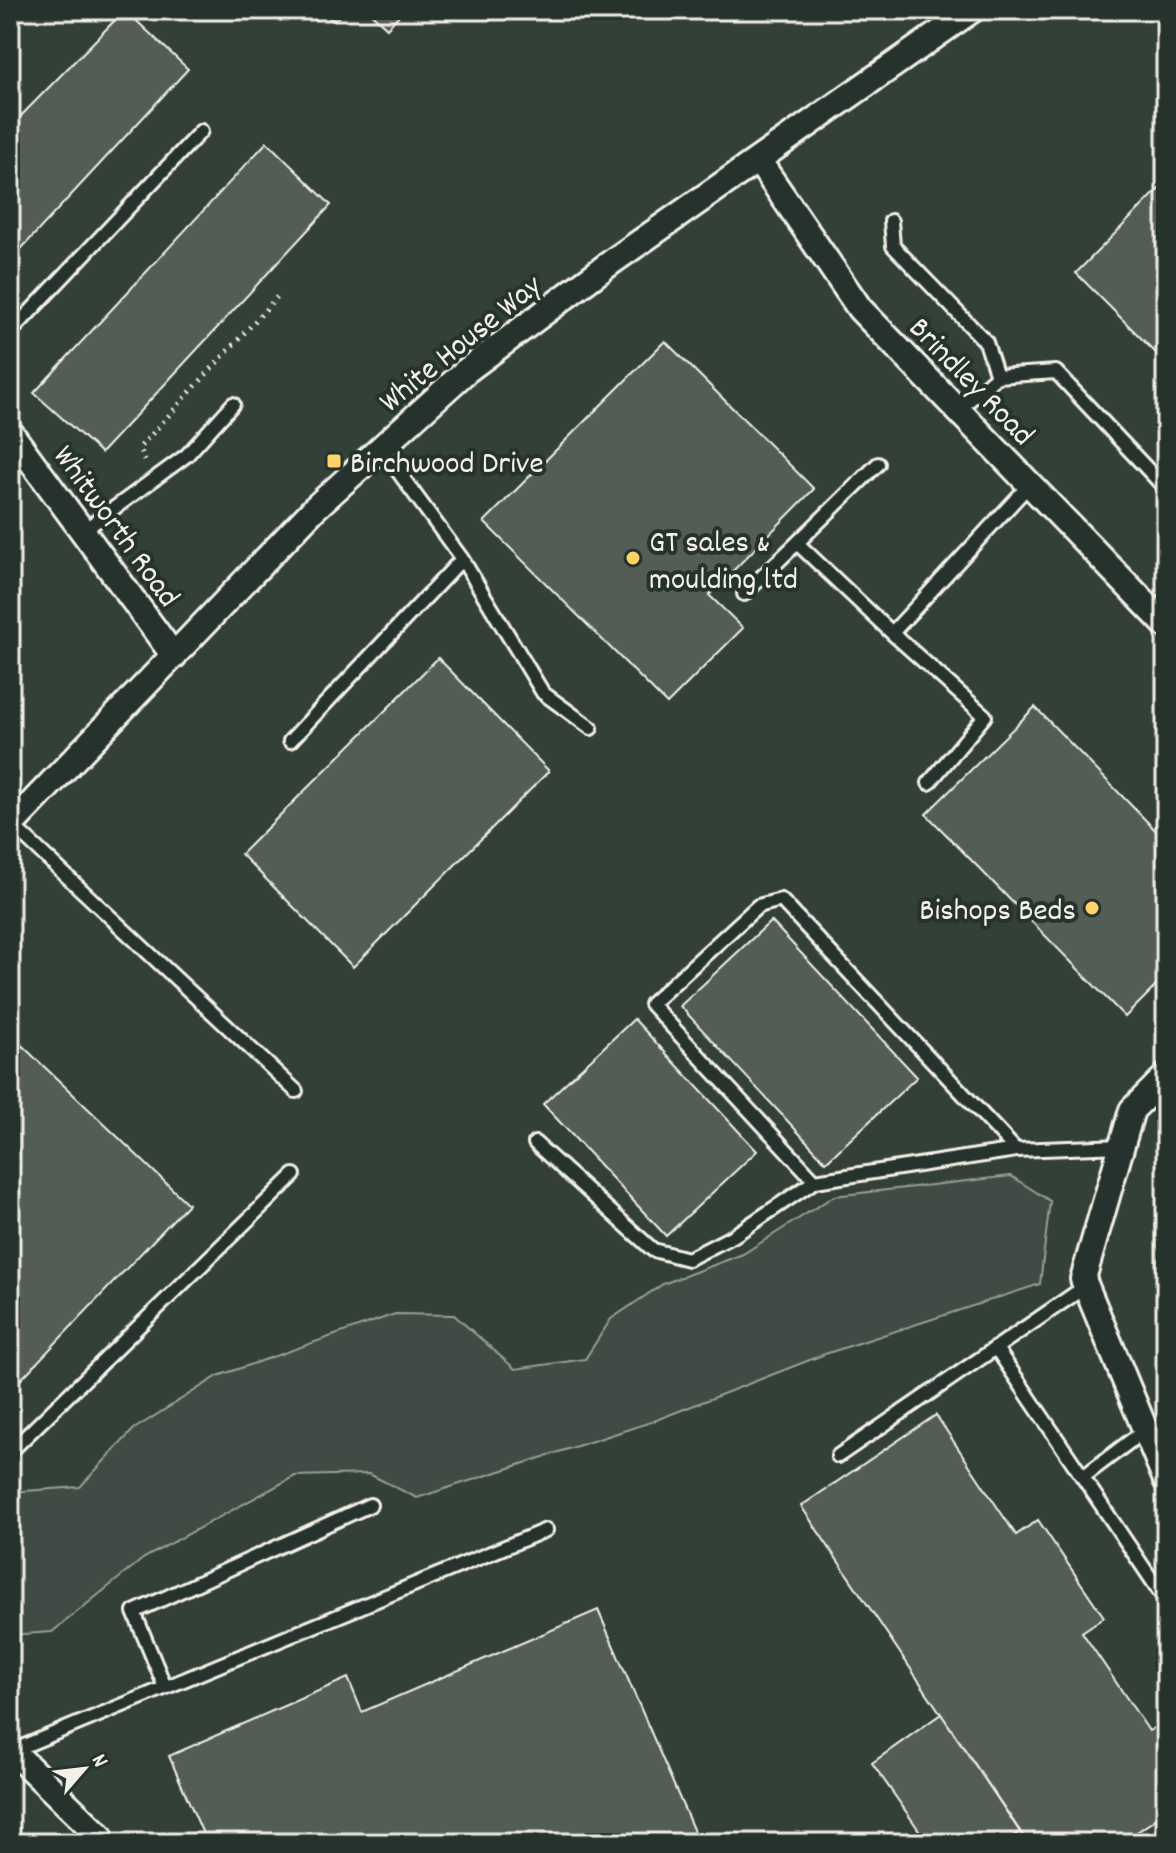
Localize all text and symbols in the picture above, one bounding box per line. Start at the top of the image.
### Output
street label: White House Way [371,265,554,426]
street label: Brindley Road [896,308,1043,459]
street label: Whitworth Road [39,437,189,619]
place label: Birchwood Drive [350,443,544,489]
marker: Birchwood Drive [325,452,343,470]
place label: GT sales & moulding ltd [649,522,798,605]
marker: GT sales & moulding ltd [624,549,642,567]
place label: Bishops Beds [919,890,1076,936]
marker: Bishops Beds [1083,899,1101,917]
north arrow [44,1729,124,1809]
text: N [82,1749,115,1773]

